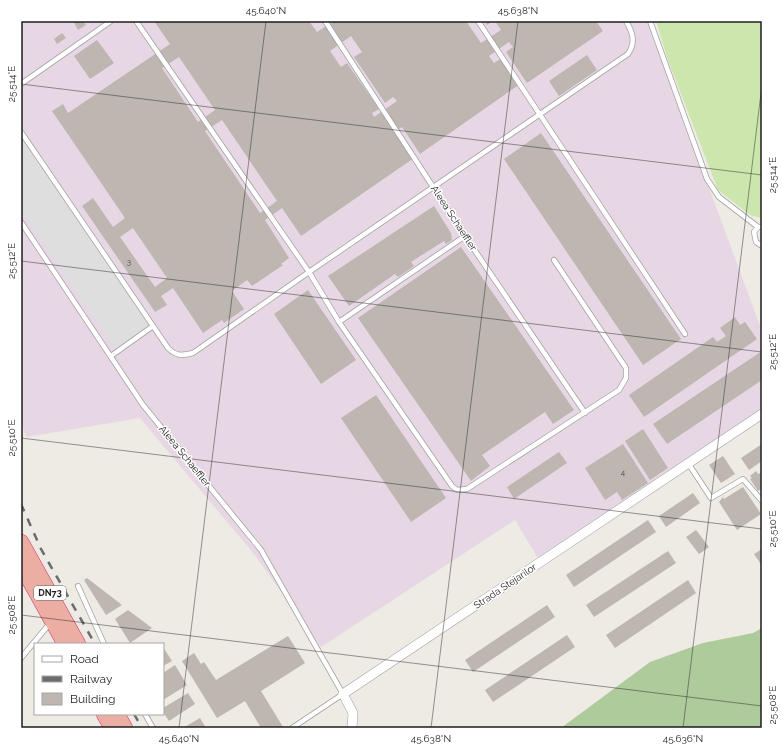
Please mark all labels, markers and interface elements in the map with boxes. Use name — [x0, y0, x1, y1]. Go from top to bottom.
text: 45.640°N — [246, 5, 286, 16]
text: 45.638°N — [498, 5, 538, 16]
text: 25.514°E — [6, 66, 17, 102]
text: 25.514°E — [767, 157, 778, 193]
street label: Aleea Schaeffler — [429, 183, 479, 253]
text: 25.512°E — [6, 243, 17, 279]
house number: 3 — [127, 257, 131, 267]
text: 25.512°E — [767, 334, 778, 370]
text: 25.510°E — [6, 420, 17, 456]
street label: Aleea Schaeffler — [157, 423, 213, 489]
house number: 4 — [621, 467, 626, 477]
text: 25.510°E — [767, 511, 778, 547]
street label: Strada Stejarilor — [472, 561, 539, 611]
road number: DN73 — [34, 586, 66, 600]
text: 25.508°E — [6, 596, 17, 634]
legend — [34, 643, 164, 715]
text: Road — [70, 652, 99, 666]
text: Railway — [70, 672, 113, 686]
text: 25.508°E — [767, 686, 778, 724]
text: Building — [70, 692, 116, 706]
text: 45.640°N — [159, 733, 199, 744]
text: 45.638°N — [411, 733, 451, 744]
text: 45.636°N — [663, 733, 703, 744]

